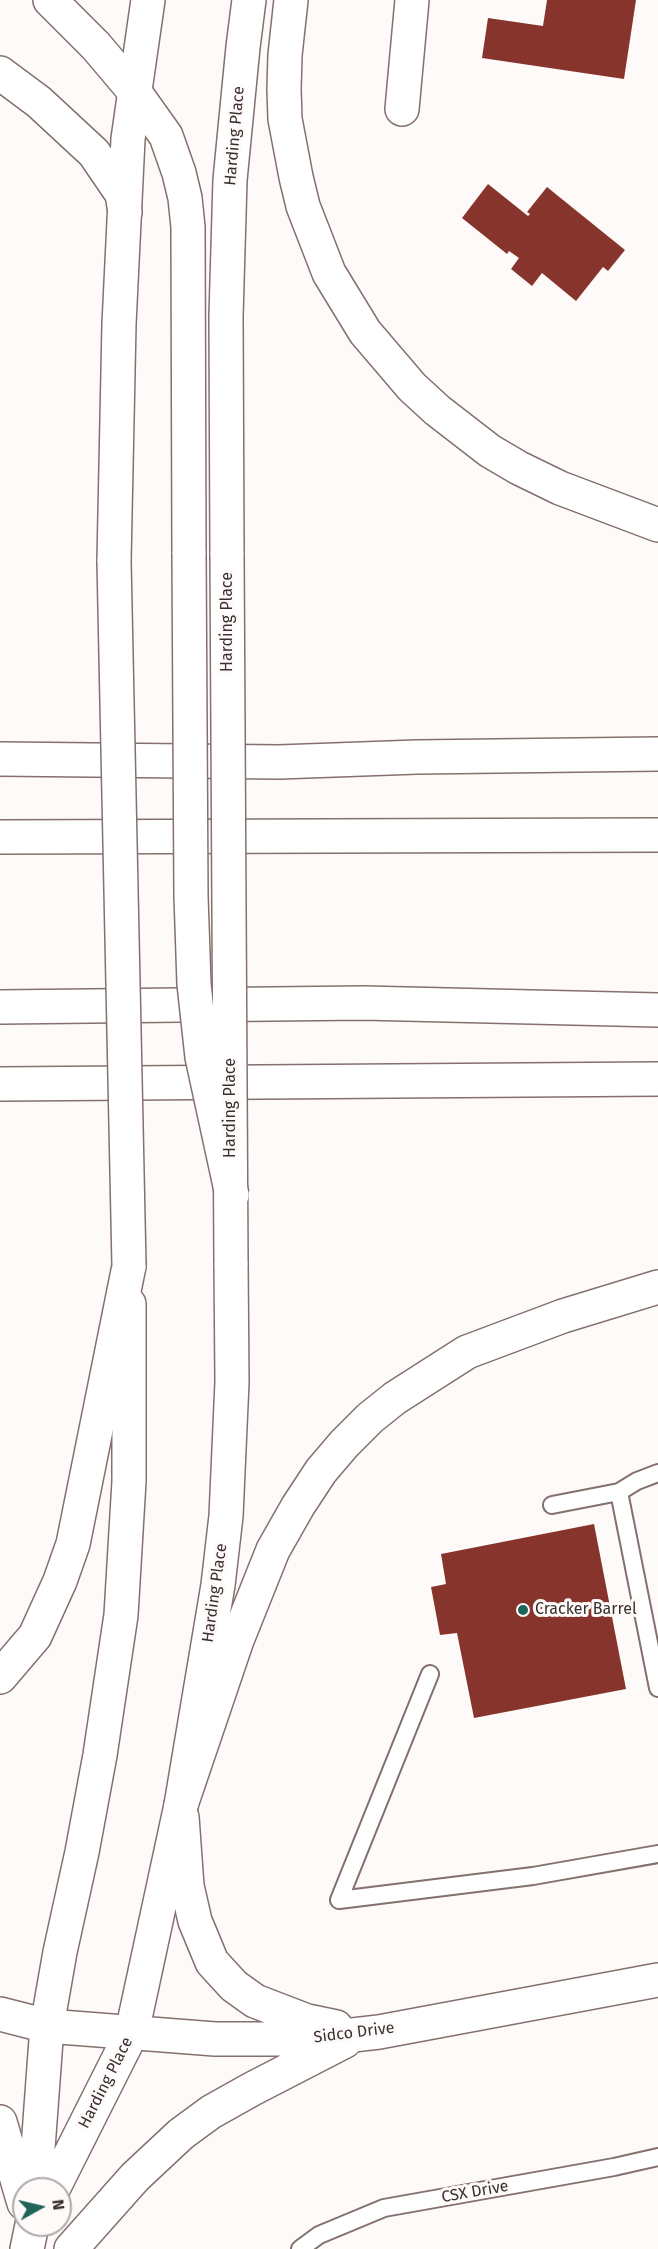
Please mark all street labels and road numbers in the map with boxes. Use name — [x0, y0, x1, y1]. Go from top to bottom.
street label: Harding Place — [221, 85, 249, 187]
street label: Harding Place — [218, 572, 238, 672]
street label: Harding Place — [221, 1058, 241, 1158]
street label: Harding Place — [199, 1542, 231, 1644]
street label: Sidco Drive — [313, 2019, 395, 2047]
street label: Harding Place — [75, 2034, 137, 2132]
street label: CSX Drive — [440, 2177, 510, 2207]

